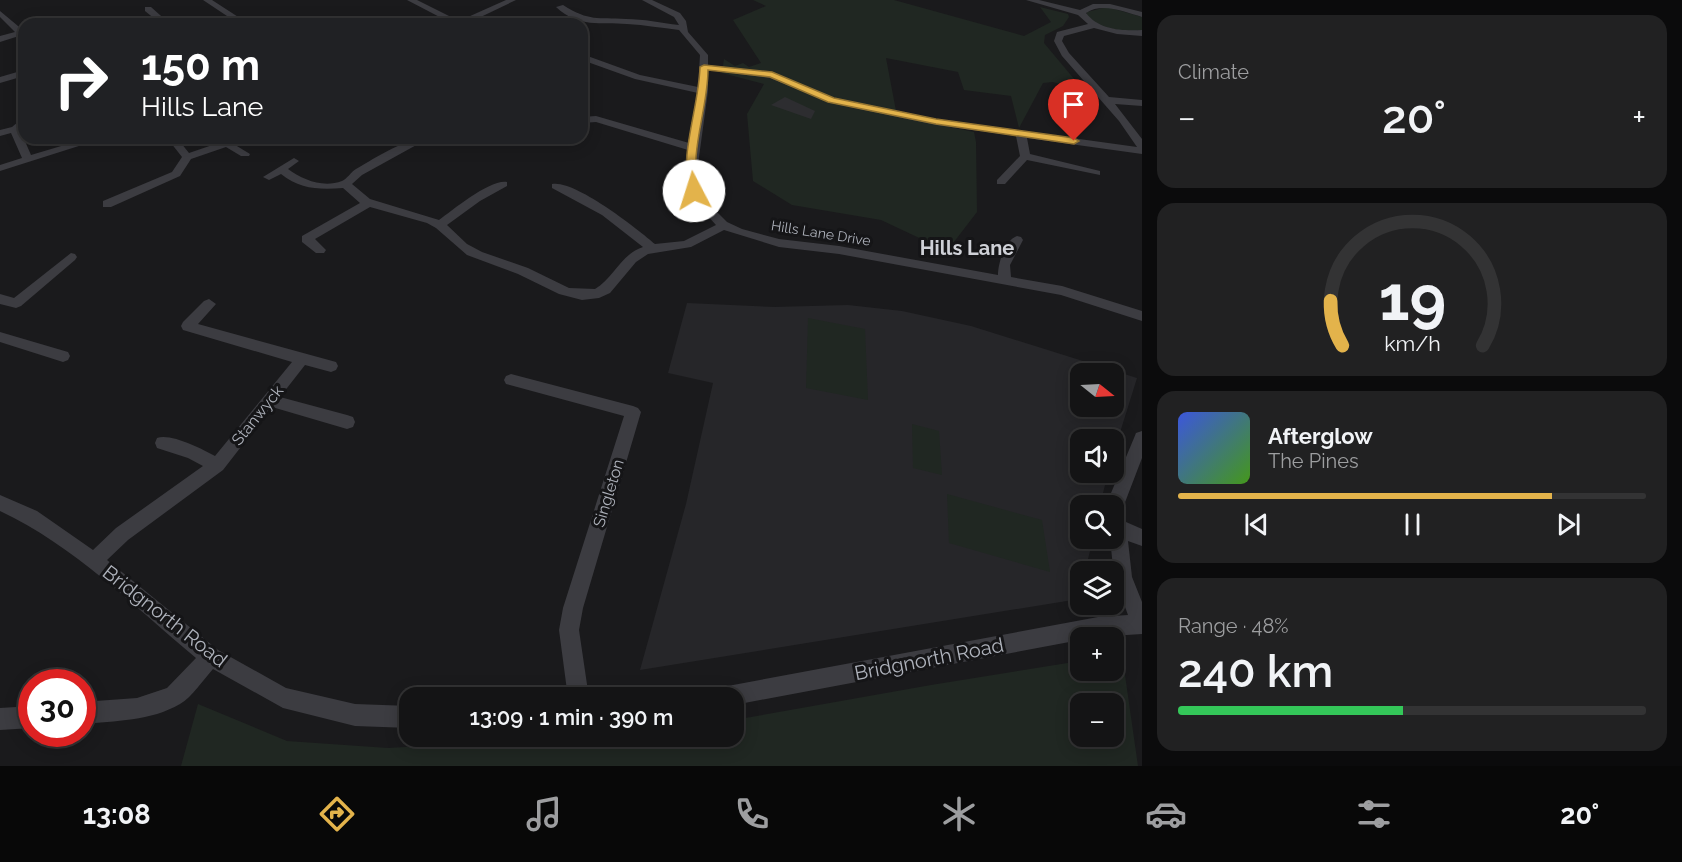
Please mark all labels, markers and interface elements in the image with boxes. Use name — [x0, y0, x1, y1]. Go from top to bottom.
text: 150 m — [141, 41, 260, 90]
icon: right — [42, 42, 120, 120]
text: Climate — [1178, 60, 1249, 84]
pin — [1048, 79, 1099, 141]
icon: arrive — [1057, 88, 1090, 121]
text: Hills Lane — [141, 91, 263, 122]
text: 20° — [1382, 91, 1446, 144]
text: − — [1178, 98, 1196, 137]
text: + — [1632, 98, 1646, 137]
position arrow — [662, 159, 726, 223]
street label: Hills Lane Drive — [770, 217, 872, 249]
district label: Hills Lane — [920, 236, 1014, 260]
text: 19 — [1378, 261, 1446, 335]
text: km/h — [1384, 332, 1440, 357]
north arrow — [1070, 363, 1124, 417]
map controls — [1070, 363, 1124, 747]
street label: Stanwyck — [228, 381, 288, 449]
text: Afterglow — [1268, 423, 1373, 449]
button: sound — [1070, 429, 1124, 483]
text: The Pines — [1268, 449, 1359, 473]
street label: Singleton — [589, 457, 628, 529]
button: search — [1070, 495, 1124, 549]
icon: previous — [1240, 508, 1273, 541]
icon: pause — [1396, 508, 1429, 541]
icon: next — [1552, 508, 1585, 541]
street label: Bridgnorth Road — [98, 560, 232, 672]
button: layers — [1070, 561, 1124, 615]
text: Range · 48% — [1178, 614, 1289, 638]
button: + — [1070, 627, 1124, 681]
street label: Bridgnorth Road — [852, 633, 1006, 685]
text: 240 km — [1178, 645, 1333, 698]
speed limit sign: 30 — [18, 669, 96, 747]
button: − — [1070, 693, 1124, 747]
text: 13:09 · 1 min · 390 m — [470, 704, 673, 730]
icon: directions — [316, 793, 358, 835]
icon: music — [523, 793, 565, 835]
icon: phone — [731, 793, 773, 835]
icon: climate — [938, 793, 980, 835]
icon: car — [1145, 793, 1187, 835]
icon: filters — [1353, 793, 1395, 835]
text: 13:08 — [83, 799, 151, 830]
text: 20° — [1560, 799, 1599, 830]

